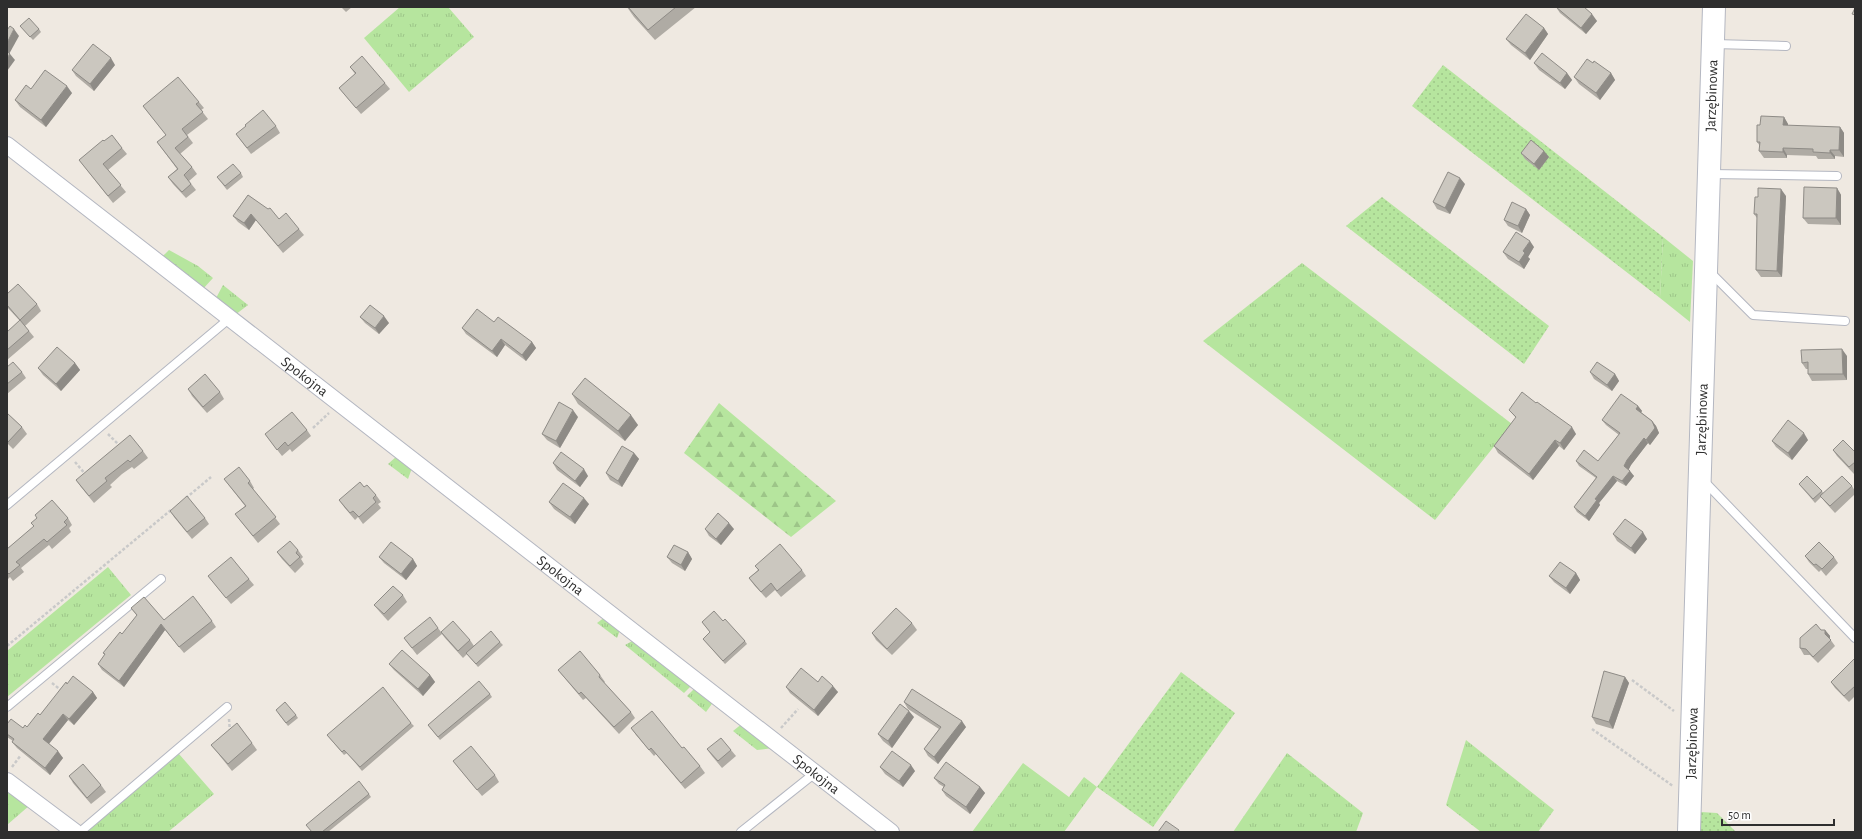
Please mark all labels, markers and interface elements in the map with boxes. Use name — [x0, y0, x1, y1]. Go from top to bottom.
street label: Jarzębinowa — [1703, 59, 1720, 132]
street label: Spokojna — [278, 354, 331, 399]
street label: Jarzębinowa — [1693, 383, 1710, 455]
street label: Spokojna — [534, 552, 587, 598]
street label: Jarzębinowa — [1683, 707, 1700, 779]
street label: Spokojna — [790, 751, 843, 797]
scale bar — [1722, 801, 1834, 827]
text: 50 m — [1728, 809, 1751, 821]

